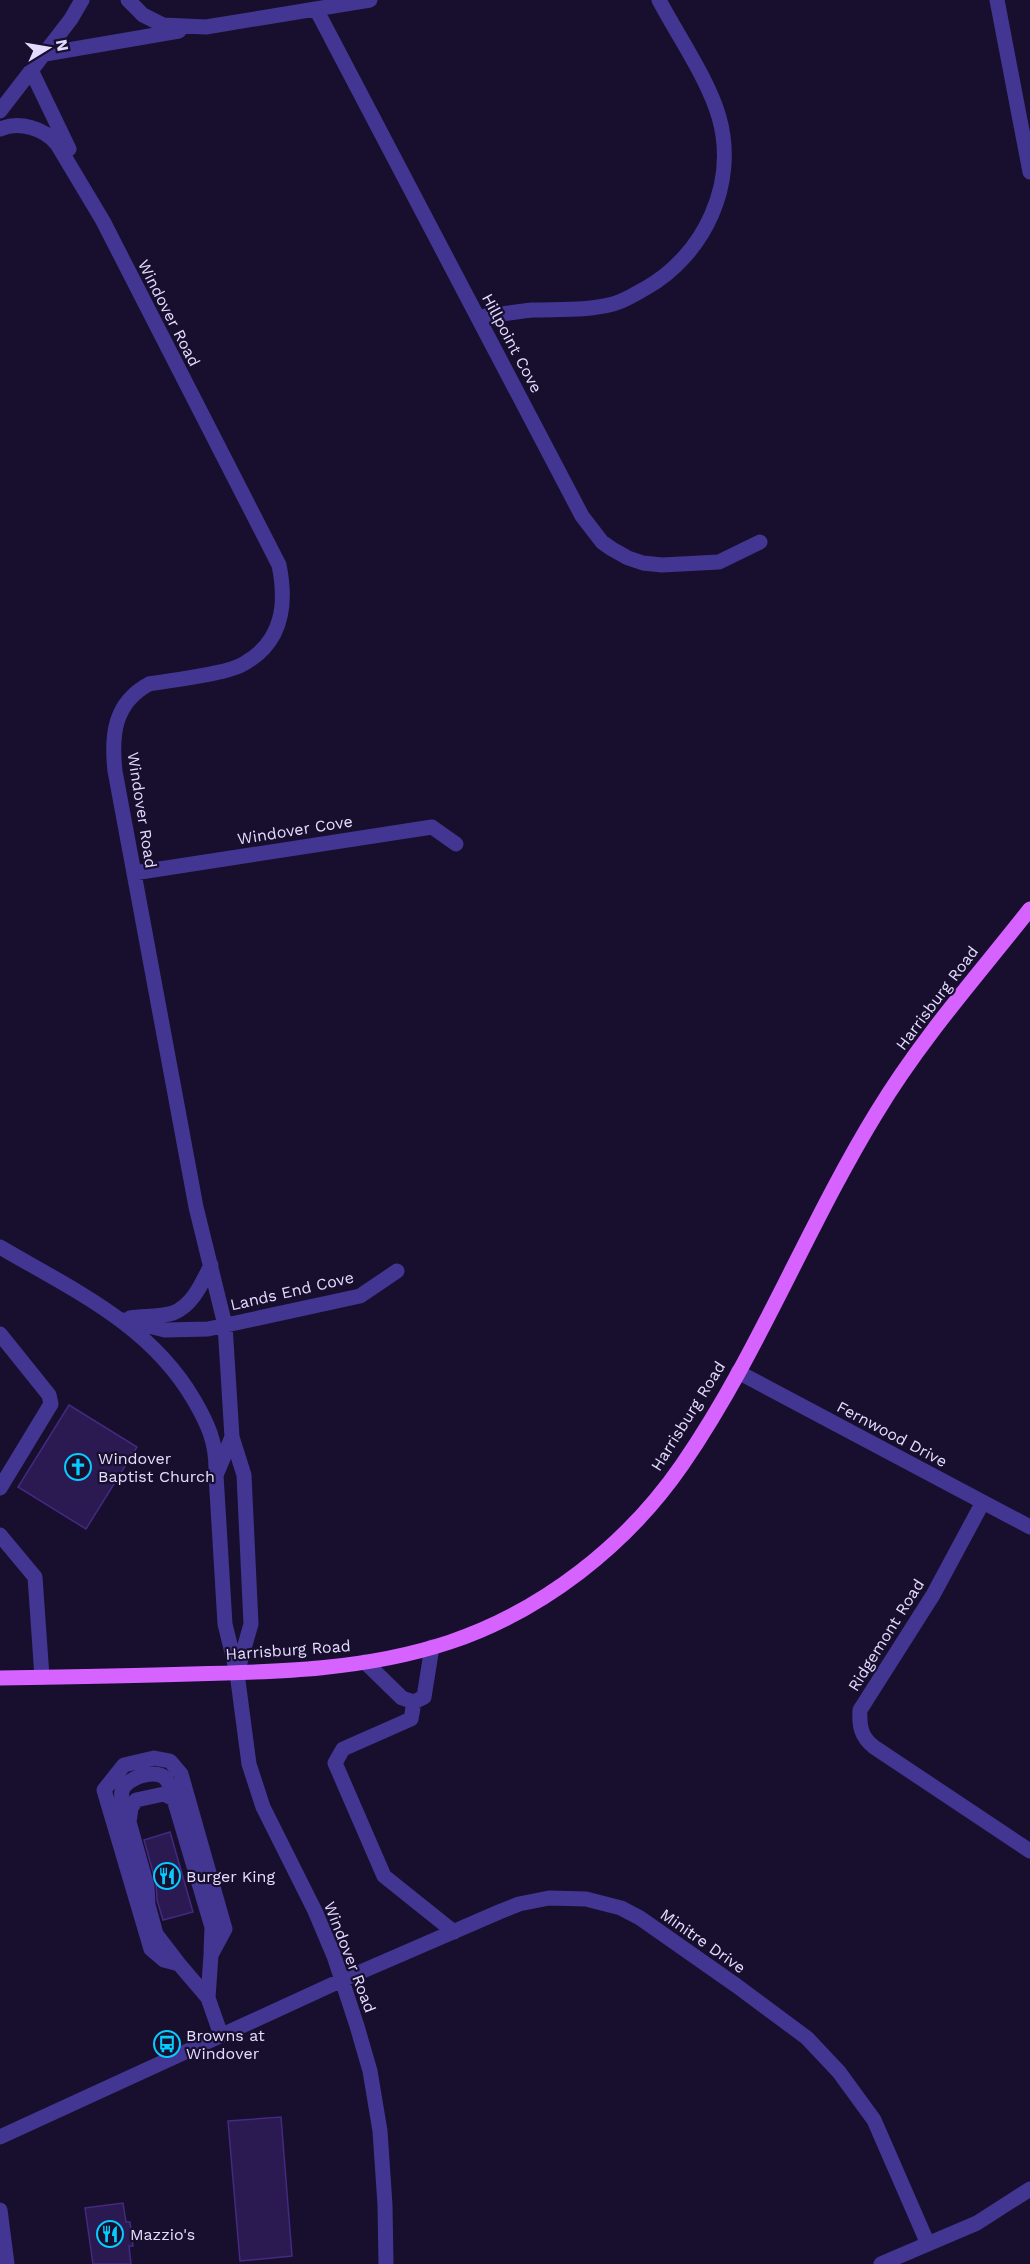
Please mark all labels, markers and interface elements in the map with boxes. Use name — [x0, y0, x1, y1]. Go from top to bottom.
north arrow — [18, 18, 78, 78]
text: N — [52, 38, 73, 53]
street label: Windover Road — [134, 256, 204, 370]
street label: Hillpoint Cove — [478, 290, 546, 396]
street label: Windover Road — [123, 751, 161, 869]
street label: Windover Cove — [236, 812, 354, 848]
street label: Harrisburg Road — [892, 942, 982, 1054]
street label: Lands End Cove — [228, 1268, 356, 1314]
street label: Harrisburg Road — [647, 1358, 729, 1474]
street label: Fernwood Drive — [834, 1397, 950, 1471]
place label: Windover Baptist Church — [98, 1449, 215, 1486]
church icon: Windover Baptist Church — [63, 1452, 93, 1482]
street label: Ridgemont Road — [844, 1575, 928, 1695]
street label: Harrisburg Road — [225, 1636, 351, 1664]
restaurant icon: Burger King — [152, 1861, 182, 1891]
place label: Burger King — [186, 1867, 275, 1886]
street label: Windover Road — [320, 1899, 380, 2015]
street label: Minitre Drive — [657, 1905, 749, 1977]
place label: Browns at Windover — [186, 2026, 265, 2063]
bus stop icon: Browns at Windover — [152, 2029, 182, 2059]
restaurant icon: Mazzio's — [95, 2219, 125, 2249]
place label: Mazzio's — [130, 2225, 195, 2244]

